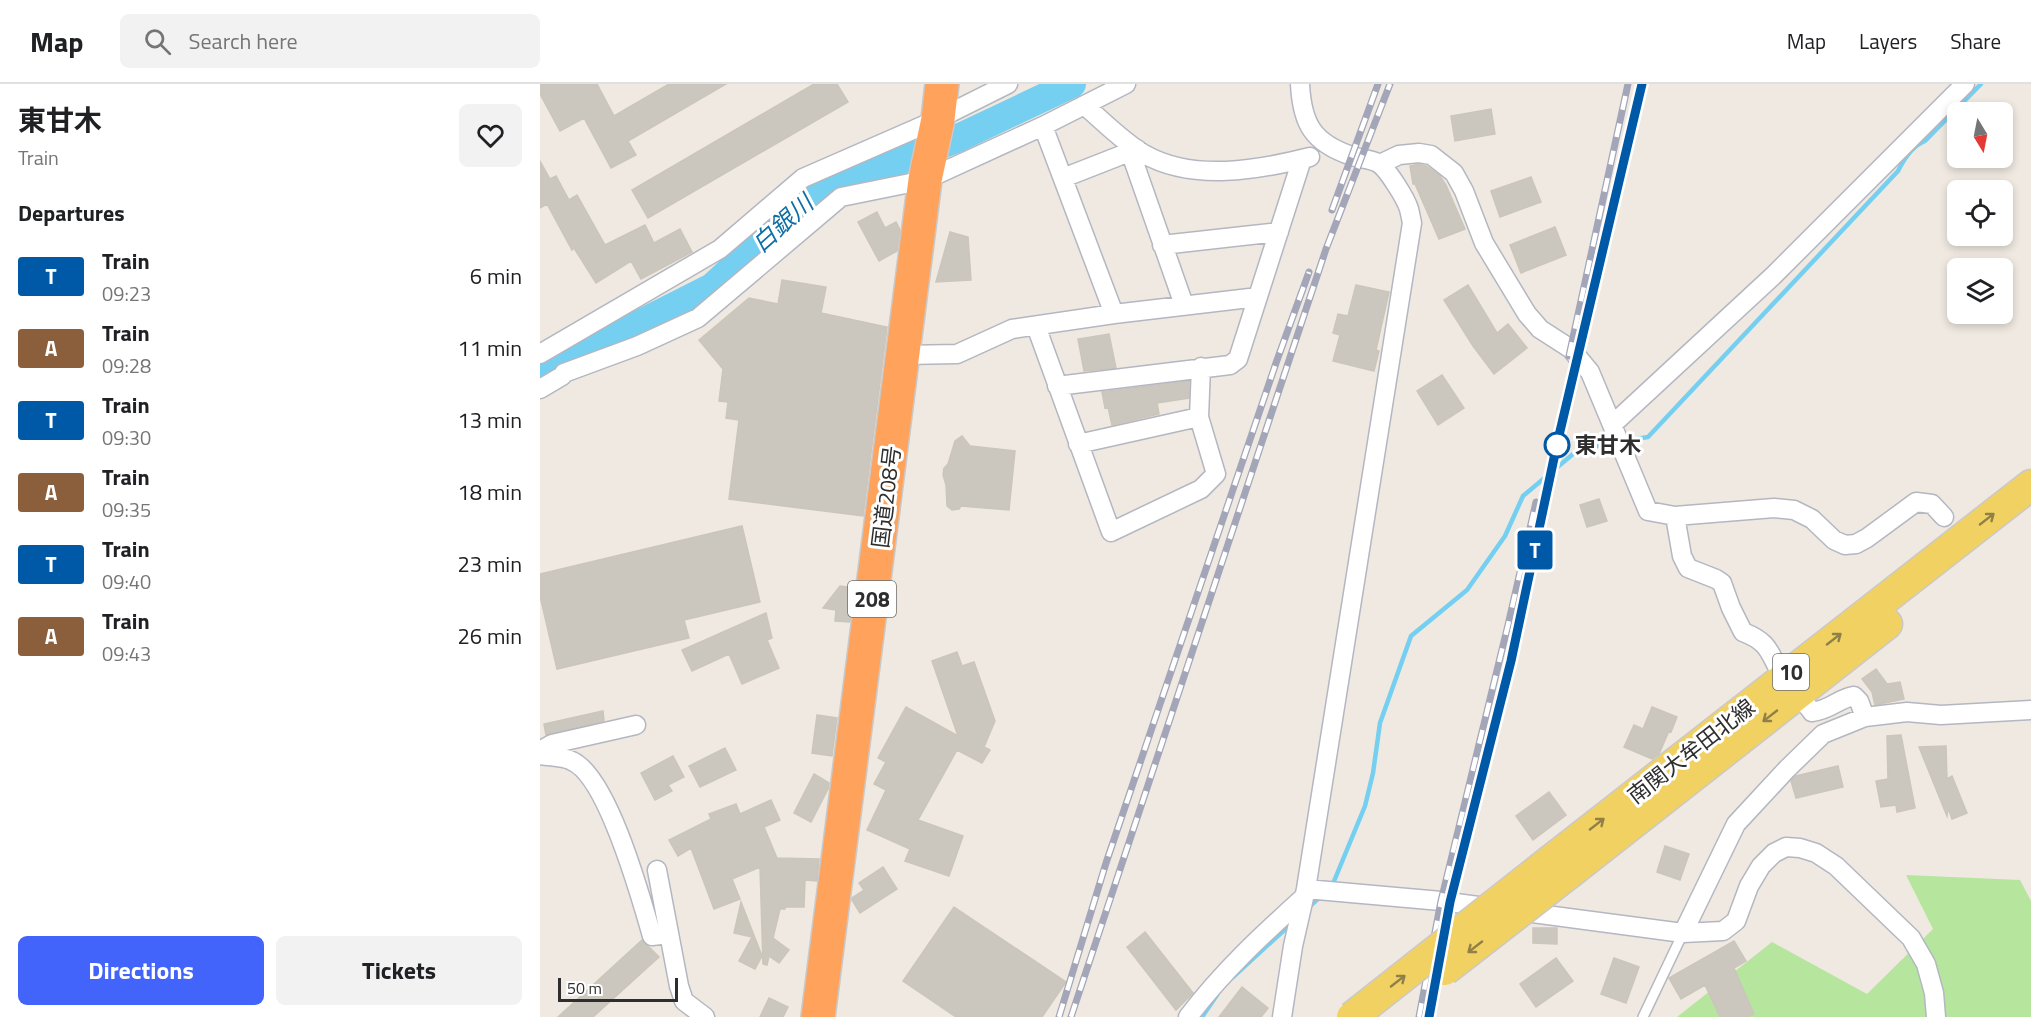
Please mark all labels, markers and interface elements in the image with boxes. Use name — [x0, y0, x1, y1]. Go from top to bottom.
search box — [120, 14, 540, 68]
text: Map — [30, 20, 84, 63]
text: Search here — [189, 24, 298, 58]
icon: search — [141, 25, 174, 58]
text: Map — [1787, 25, 1826, 57]
text: Layers — [1859, 25, 1917, 57]
text: Share — [1950, 25, 2001, 57]
text: 東甘木 — [18, 98, 102, 141]
north arrow — [1947, 102, 2013, 168]
map controls — [1947, 102, 2013, 324]
button: heart — [459, 104, 522, 167]
text: Train — [18, 142, 59, 173]
button: locate — [1947, 180, 2013, 246]
water label: 白銀川 — [743, 184, 823, 260]
text: Departures — [18, 196, 125, 230]
text: Train — [102, 244, 150, 278]
button: layers — [1947, 258, 2013, 324]
text: 6 min — [470, 259, 522, 293]
text: T — [45, 260, 57, 292]
text: 09:23 — [102, 278, 151, 309]
text: Train — [102, 316, 150, 350]
text: 11 min — [457, 331, 522, 365]
text: A — [45, 332, 57, 364]
text: 09:28 — [102, 350, 151, 381]
text: Train — [102, 388, 150, 422]
text: 13 min — [457, 403, 522, 437]
text: T — [45, 404, 57, 436]
text: 09:30 — [102, 422, 151, 453]
place label: 東甘木 — [1575, 428, 1641, 462]
marker: 東甘木 — [1544, 432, 1570, 458]
street label: 国道208号 — [863, 444, 909, 550]
text: Train — [102, 460, 150, 494]
text: 18 min — [457, 475, 522, 509]
text: A — [45, 476, 57, 508]
text: 09:35 — [102, 494, 151, 525]
one-way arrow — [1979, 513, 1995, 526]
line badge: T — [1516, 530, 1554, 570]
text: Train — [102, 532, 150, 566]
text: T — [1529, 534, 1541, 566]
text: 23 min — [457, 547, 522, 581]
text: T — [45, 548, 57, 580]
text: 09:40 — [102, 566, 151, 597]
road number: 208 — [848, 581, 896, 617]
text: Train — [102, 604, 150, 638]
text: 26 min — [457, 619, 522, 653]
text: A — [45, 620, 57, 652]
one-way arrow — [1825, 633, 1841, 646]
text: 09:43 — [102, 638, 151, 669]
road number: 10 — [1773, 654, 1809, 690]
street label: 南関大牟田北線 — [1620, 690, 1762, 812]
one-way arrow — [1762, 709, 1778, 722]
one-way arrow — [1589, 818, 1605, 831]
button: Directions — [18, 936, 264, 1005]
button: Tickets — [276, 936, 522, 1005]
one-way arrow — [1467, 940, 1483, 953]
one-way arrow — [1389, 974, 1405, 987]
scale bar — [558, 975, 678, 1002]
text: 50 m — [567, 976, 602, 1000]

